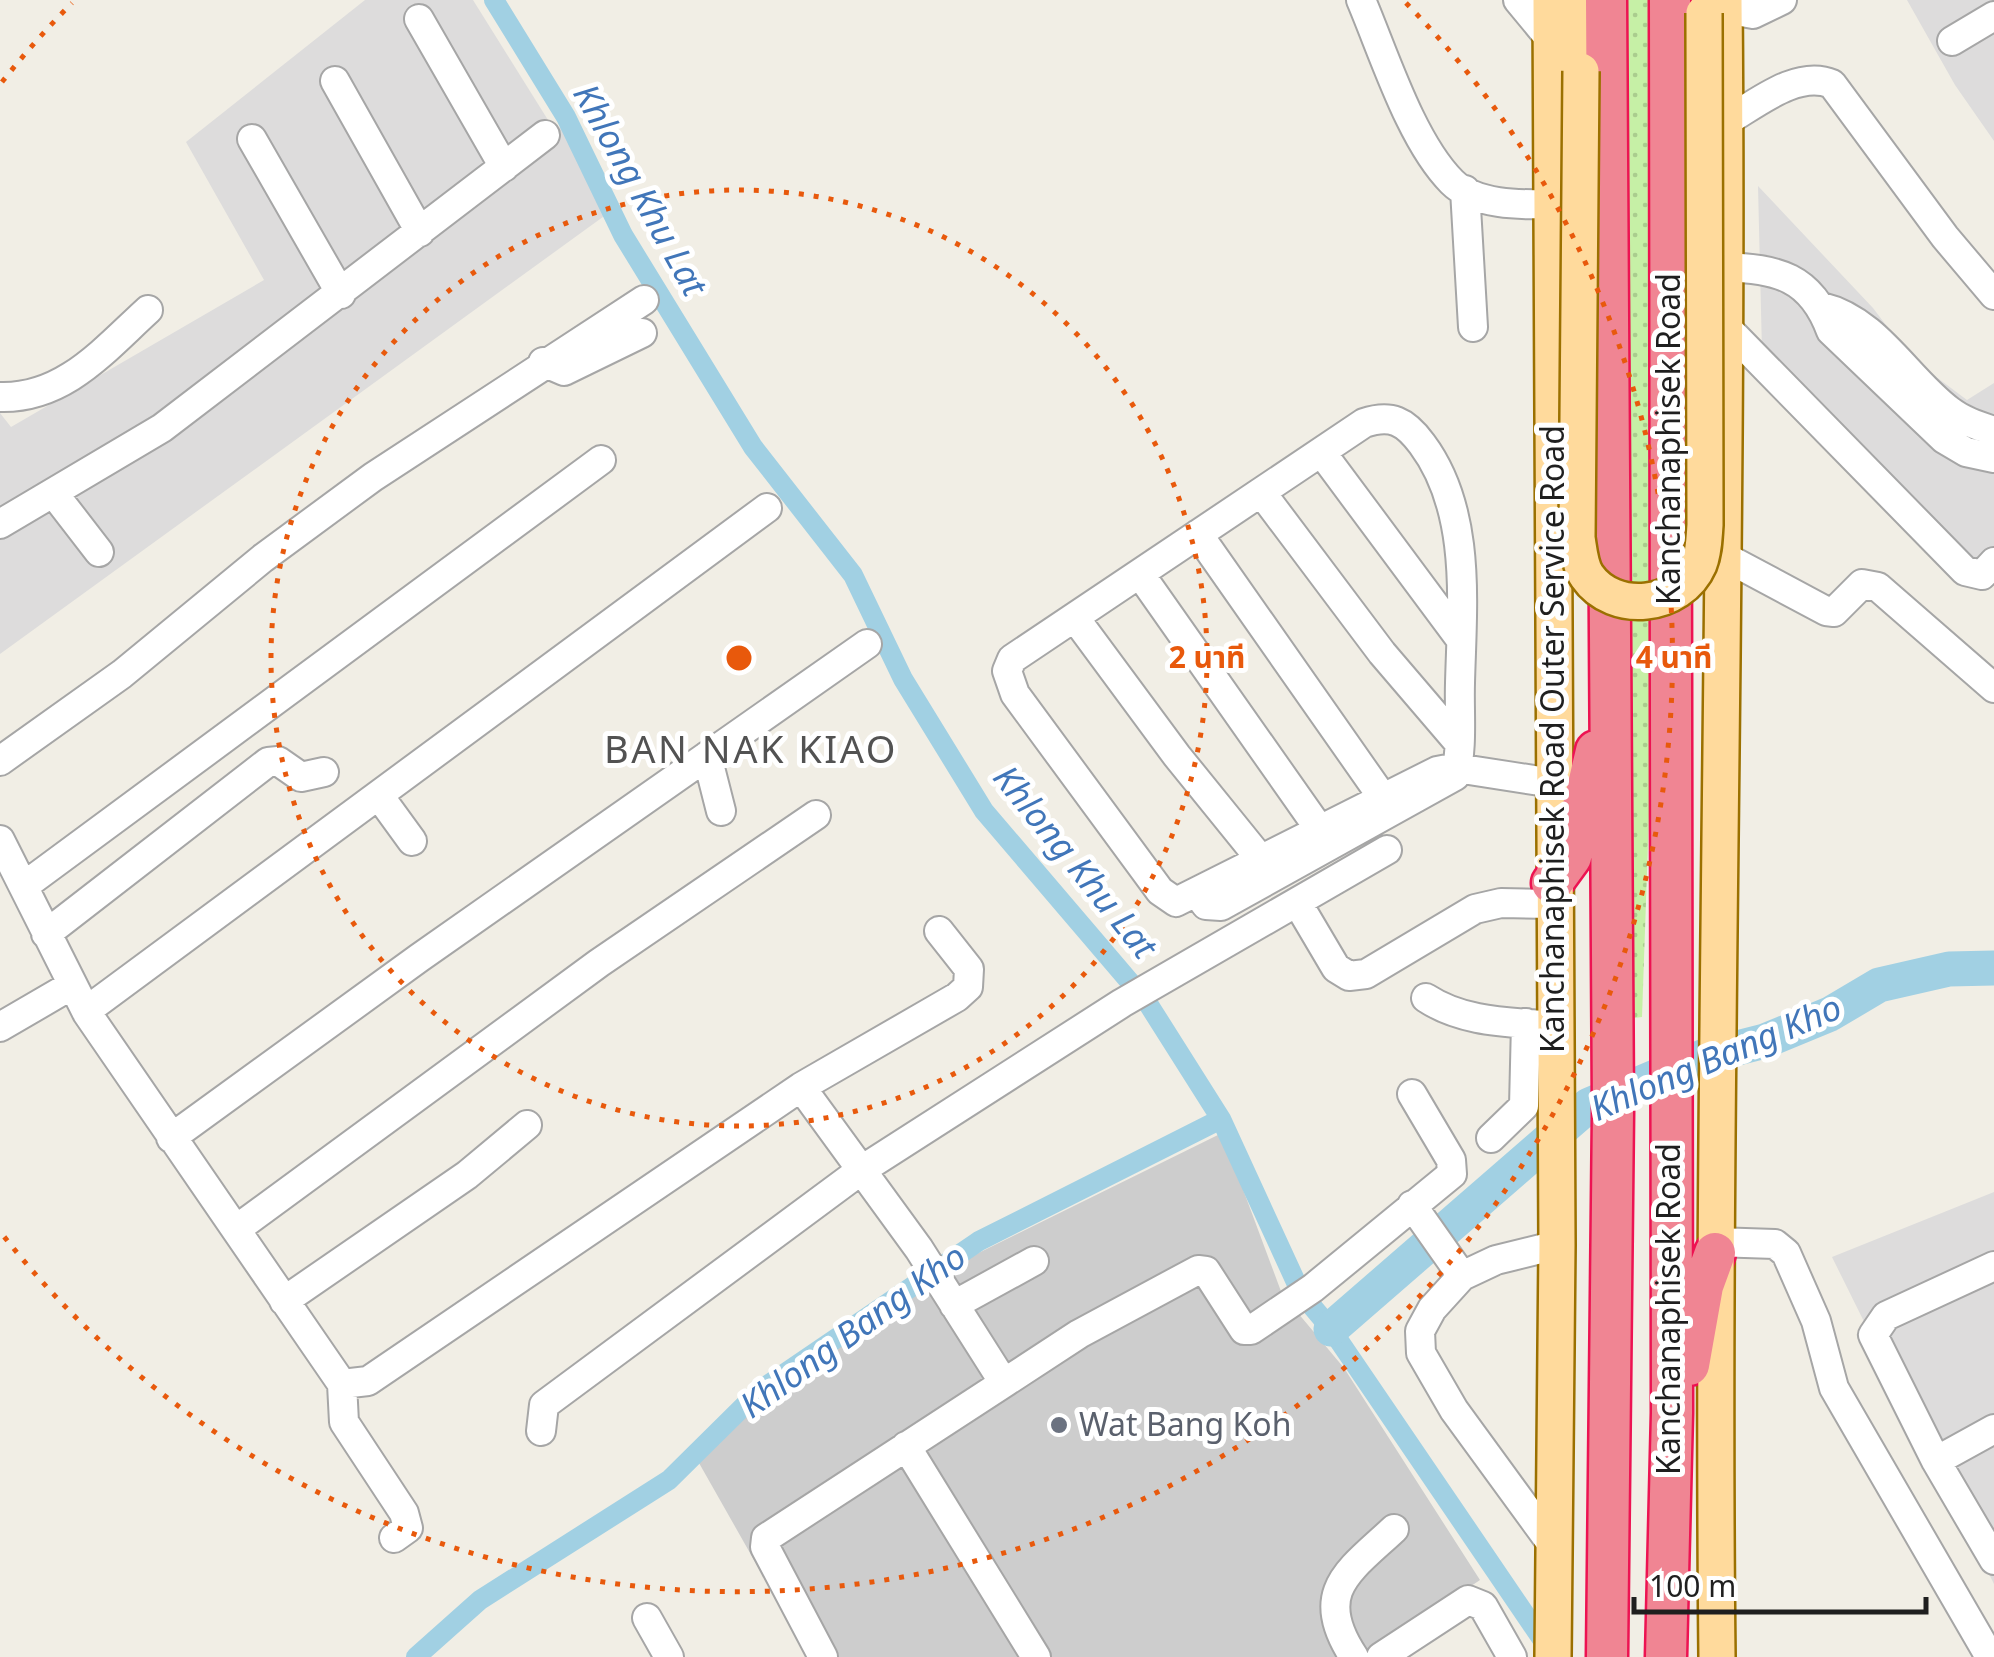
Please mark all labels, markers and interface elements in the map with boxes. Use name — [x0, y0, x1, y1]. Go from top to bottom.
water label: Khlong Khu Lat — [564, 75, 720, 305]
street label: Kanchanaphisek Road — [1646, 273, 1689, 605]
street label: Kanchanaphisek Road Outer Service Road — [1530, 425, 1573, 1053]
text: 2 นาที — [1169, 636, 1245, 677]
text: 4 นาที — [1636, 636, 1712, 677]
centre of rings — [721, 640, 757, 676]
district label: BAN NAK KIAO — [604, 722, 898, 774]
water label: Khlong Khu Lat — [984, 755, 1169, 969]
water label: Khlong Bang Kho — [1583, 983, 1848, 1131]
street label: Kanchanaphisek Road — [1646, 1143, 1689, 1475]
water label: Khlong Bang Kho — [730, 1232, 975, 1428]
place label: Wat Bang Koh — [1079, 1402, 1291, 1445]
marker: Wat Bang Koh — [1048, 1414, 1070, 1436]
scale bar — [1634, 1552, 1926, 1614]
text: 100 m — [1649, 1565, 1736, 1606]

